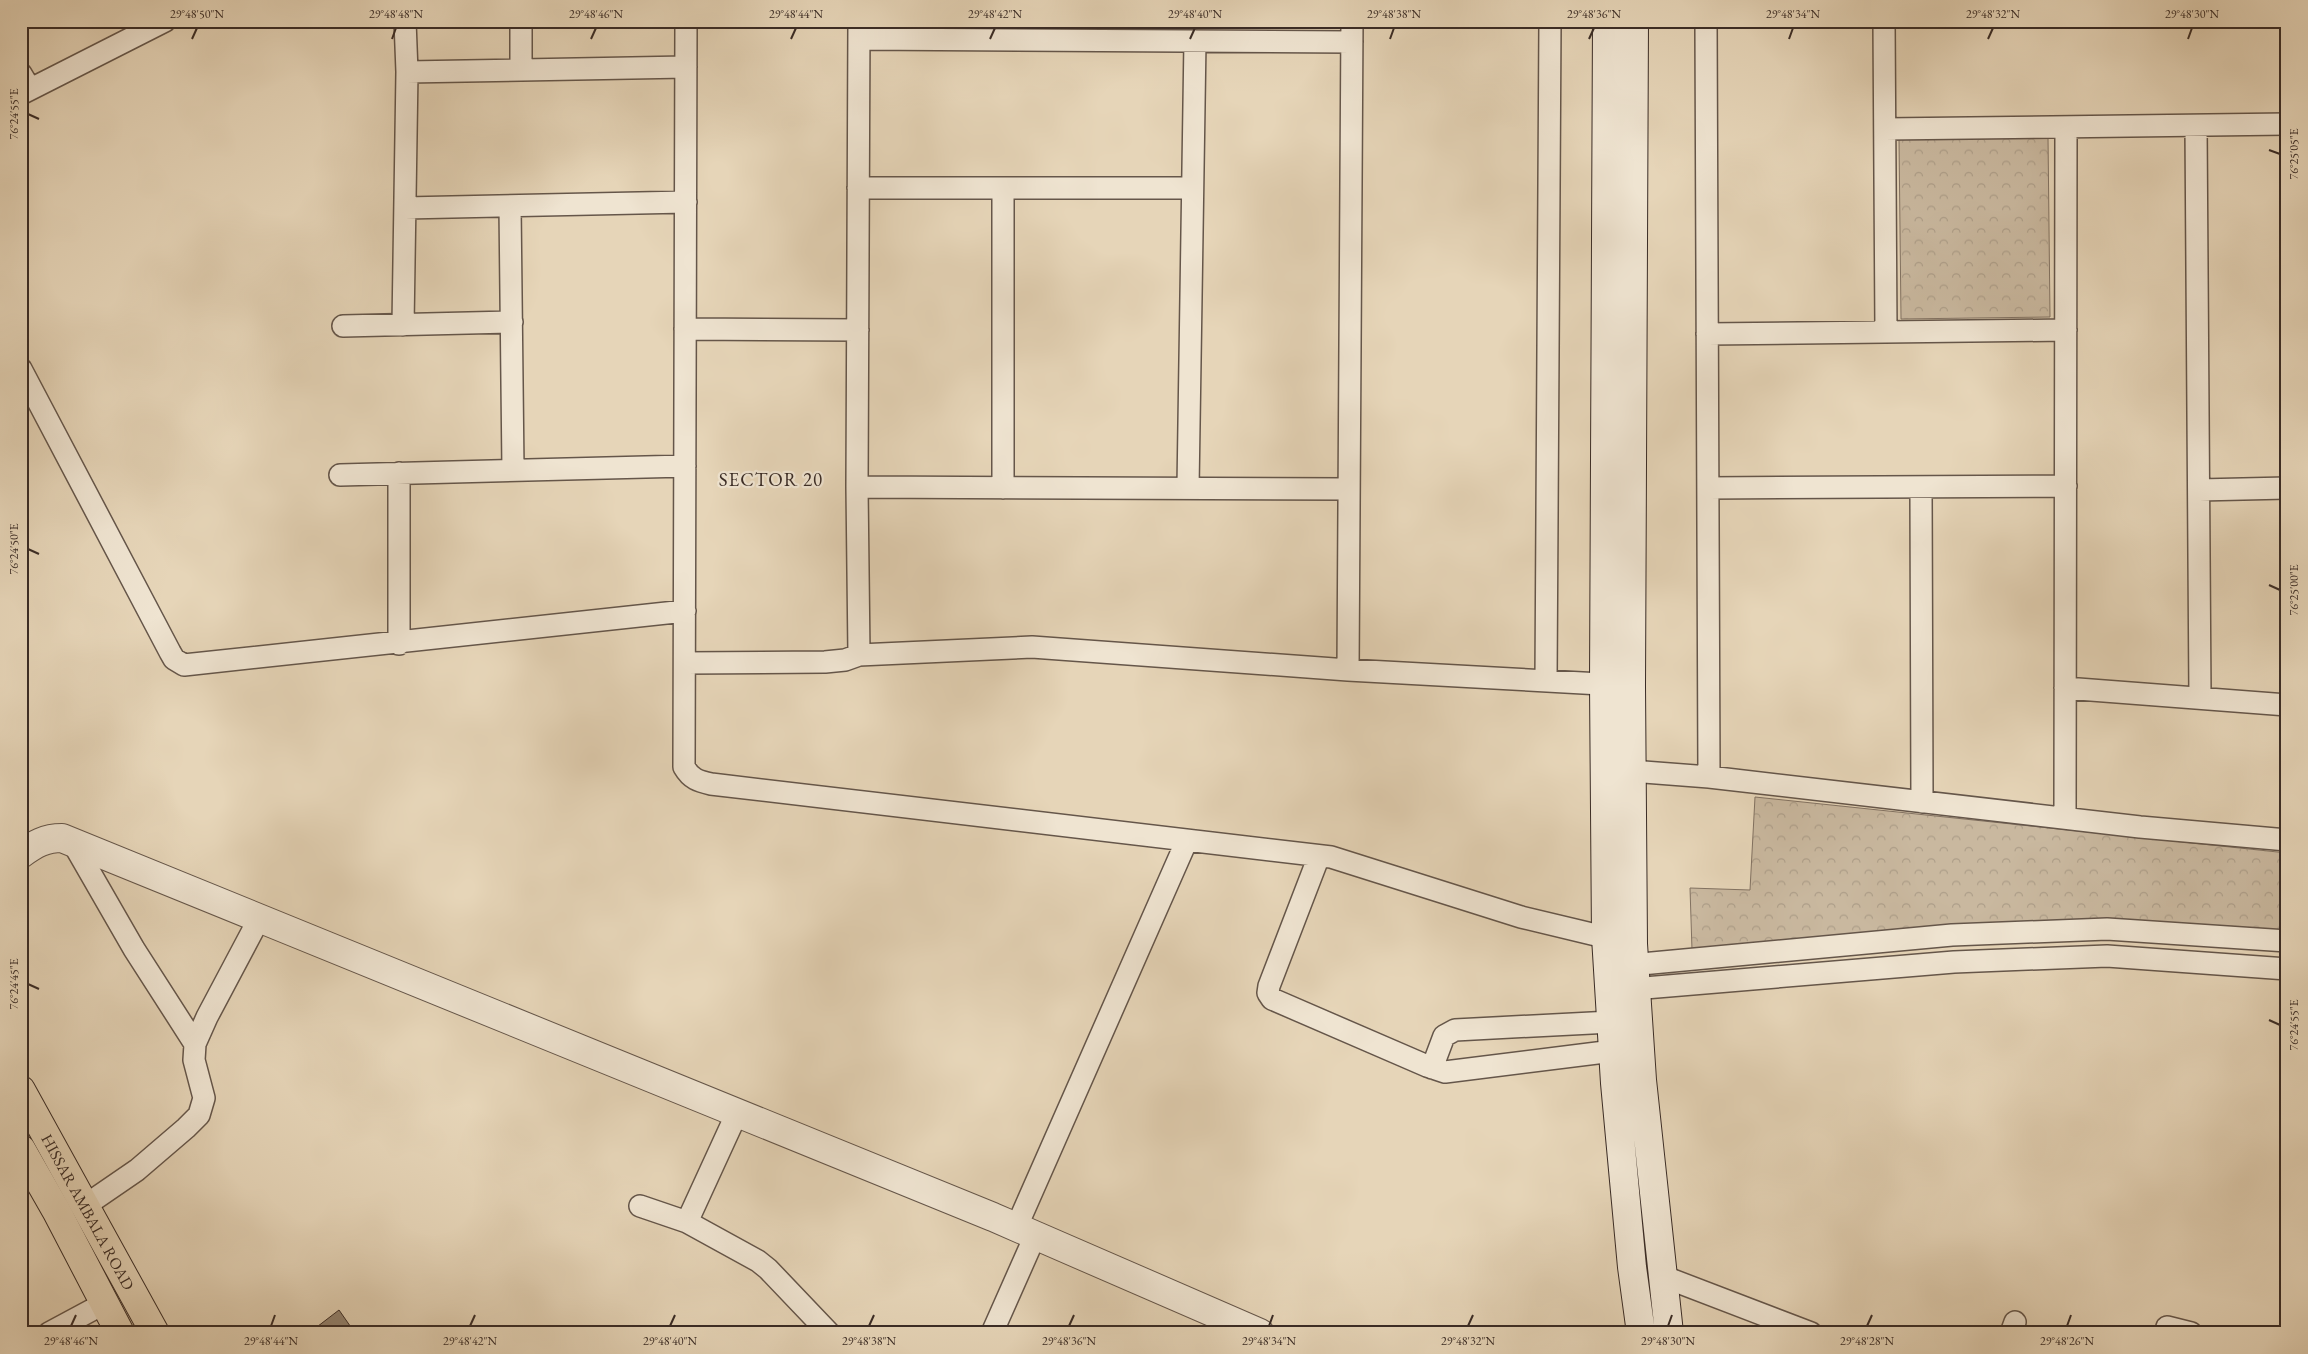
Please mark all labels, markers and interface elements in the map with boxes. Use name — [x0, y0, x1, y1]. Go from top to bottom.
text: 29°48'50"N — [170, 6, 224, 22]
text: 29°48'48"N — [369, 6, 423, 22]
text: 29°48'46"N — [569, 6, 623, 22]
text: 29°48'44"N — [769, 6, 823, 22]
text: 29°48'42"N — [968, 6, 1022, 22]
text: 29°48'40"N — [1168, 6, 1222, 22]
text: 29°48'38"N — [1367, 6, 1421, 22]
text: 29°48'36"N — [1567, 6, 1621, 22]
text: 29°48'34"N — [1766, 6, 1820, 22]
text: 29°48'32"N — [1966, 6, 2020, 22]
text: 29°48'30"N — [2165, 6, 2219, 22]
text: 76°24'55"E — [6, 88, 22, 140]
text: 76°25'05"E — [2286, 128, 2302, 180]
district label: SECTOR 20 — [719, 467, 823, 492]
text: 76°24'50"E — [6, 523, 22, 575]
text: 76°25'00"E — [2286, 564, 2302, 616]
text: 76°24'45"E — [6, 958, 22, 1010]
text: 76°24'55"E — [2286, 999, 2302, 1051]
street label: HISSAR AMBALA ROAD — [36, 1130, 139, 1294]
text: 29°48'46"N — [44, 1333, 98, 1349]
text: 29°48'44"N — [244, 1333, 298, 1349]
text: 29°48'42"N — [443, 1333, 497, 1349]
text: 29°48'40"N — [643, 1333, 697, 1349]
text: 29°48'38"N — [842, 1333, 896, 1349]
text: 29°48'36"N — [1042, 1333, 1096, 1349]
text: 29°48'34"N — [1242, 1333, 1296, 1349]
text: 29°48'32"N — [1441, 1333, 1495, 1349]
text: 29°48'30"N — [1641, 1333, 1695, 1349]
text: 29°48'28"N — [1840, 1333, 1894, 1349]
text: 29°48'26"N — [2040, 1333, 2094, 1349]

